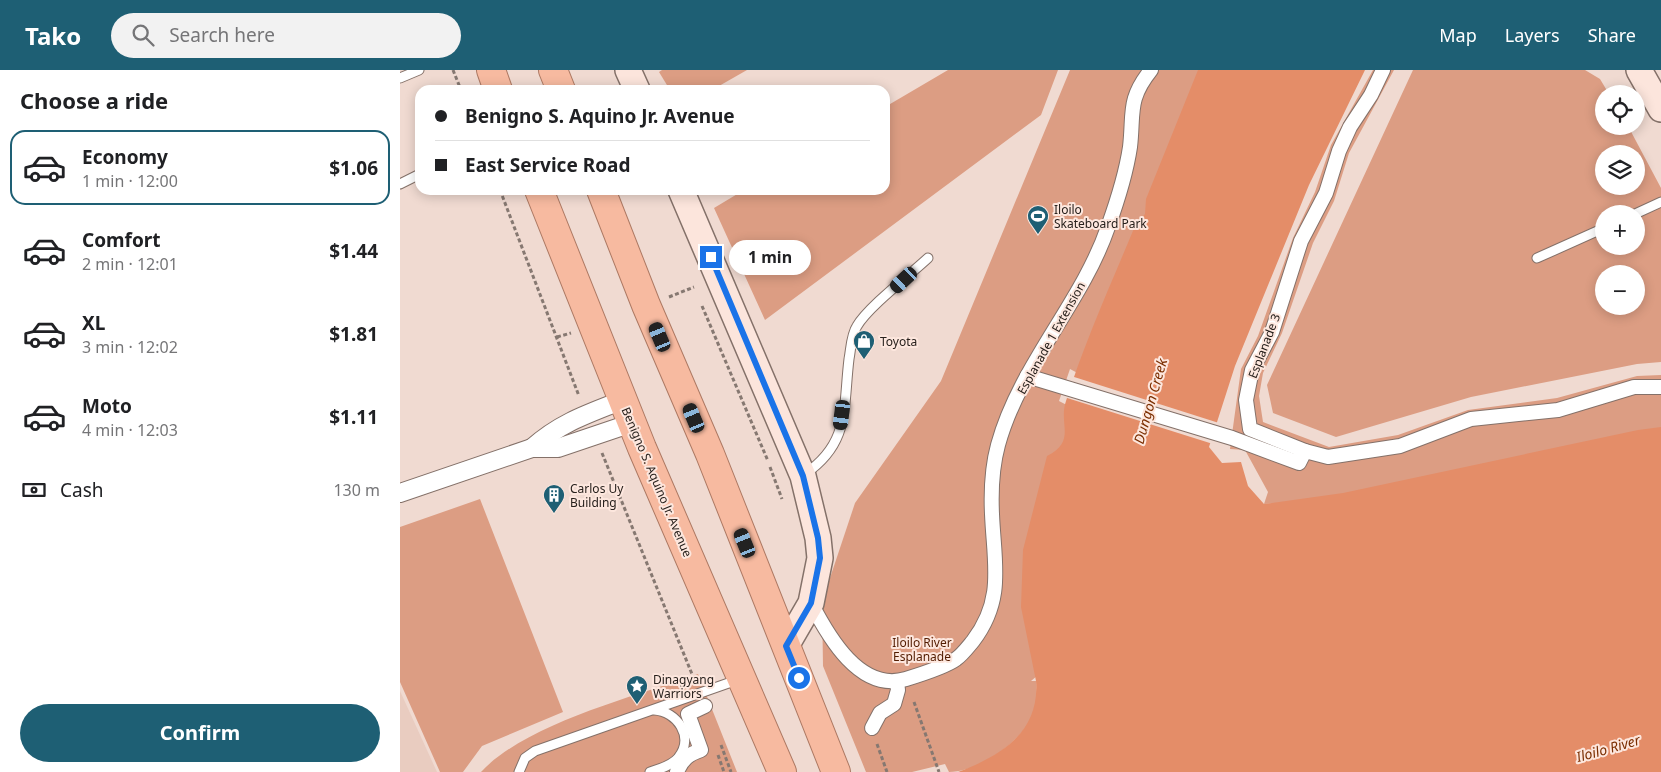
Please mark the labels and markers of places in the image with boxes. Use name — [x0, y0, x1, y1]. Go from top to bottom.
place label: Iloilo Skateboard Park — [1054, 201, 1147, 232]
sports icon: Iloilo Skateboard Park — [1026, 204, 1050, 235]
shop icon: Toyota — [852, 329, 876, 360]
place label: Toyota — [880, 333, 917, 350]
place label: Carlos Uy Building — [570, 480, 624, 511]
building icon: Carlos Uy Building — [542, 483, 566, 514]
place label: Dinagyang Warriors — [653, 671, 714, 702]
place icon: Dinagyang Warriors — [625, 674, 649, 705]

